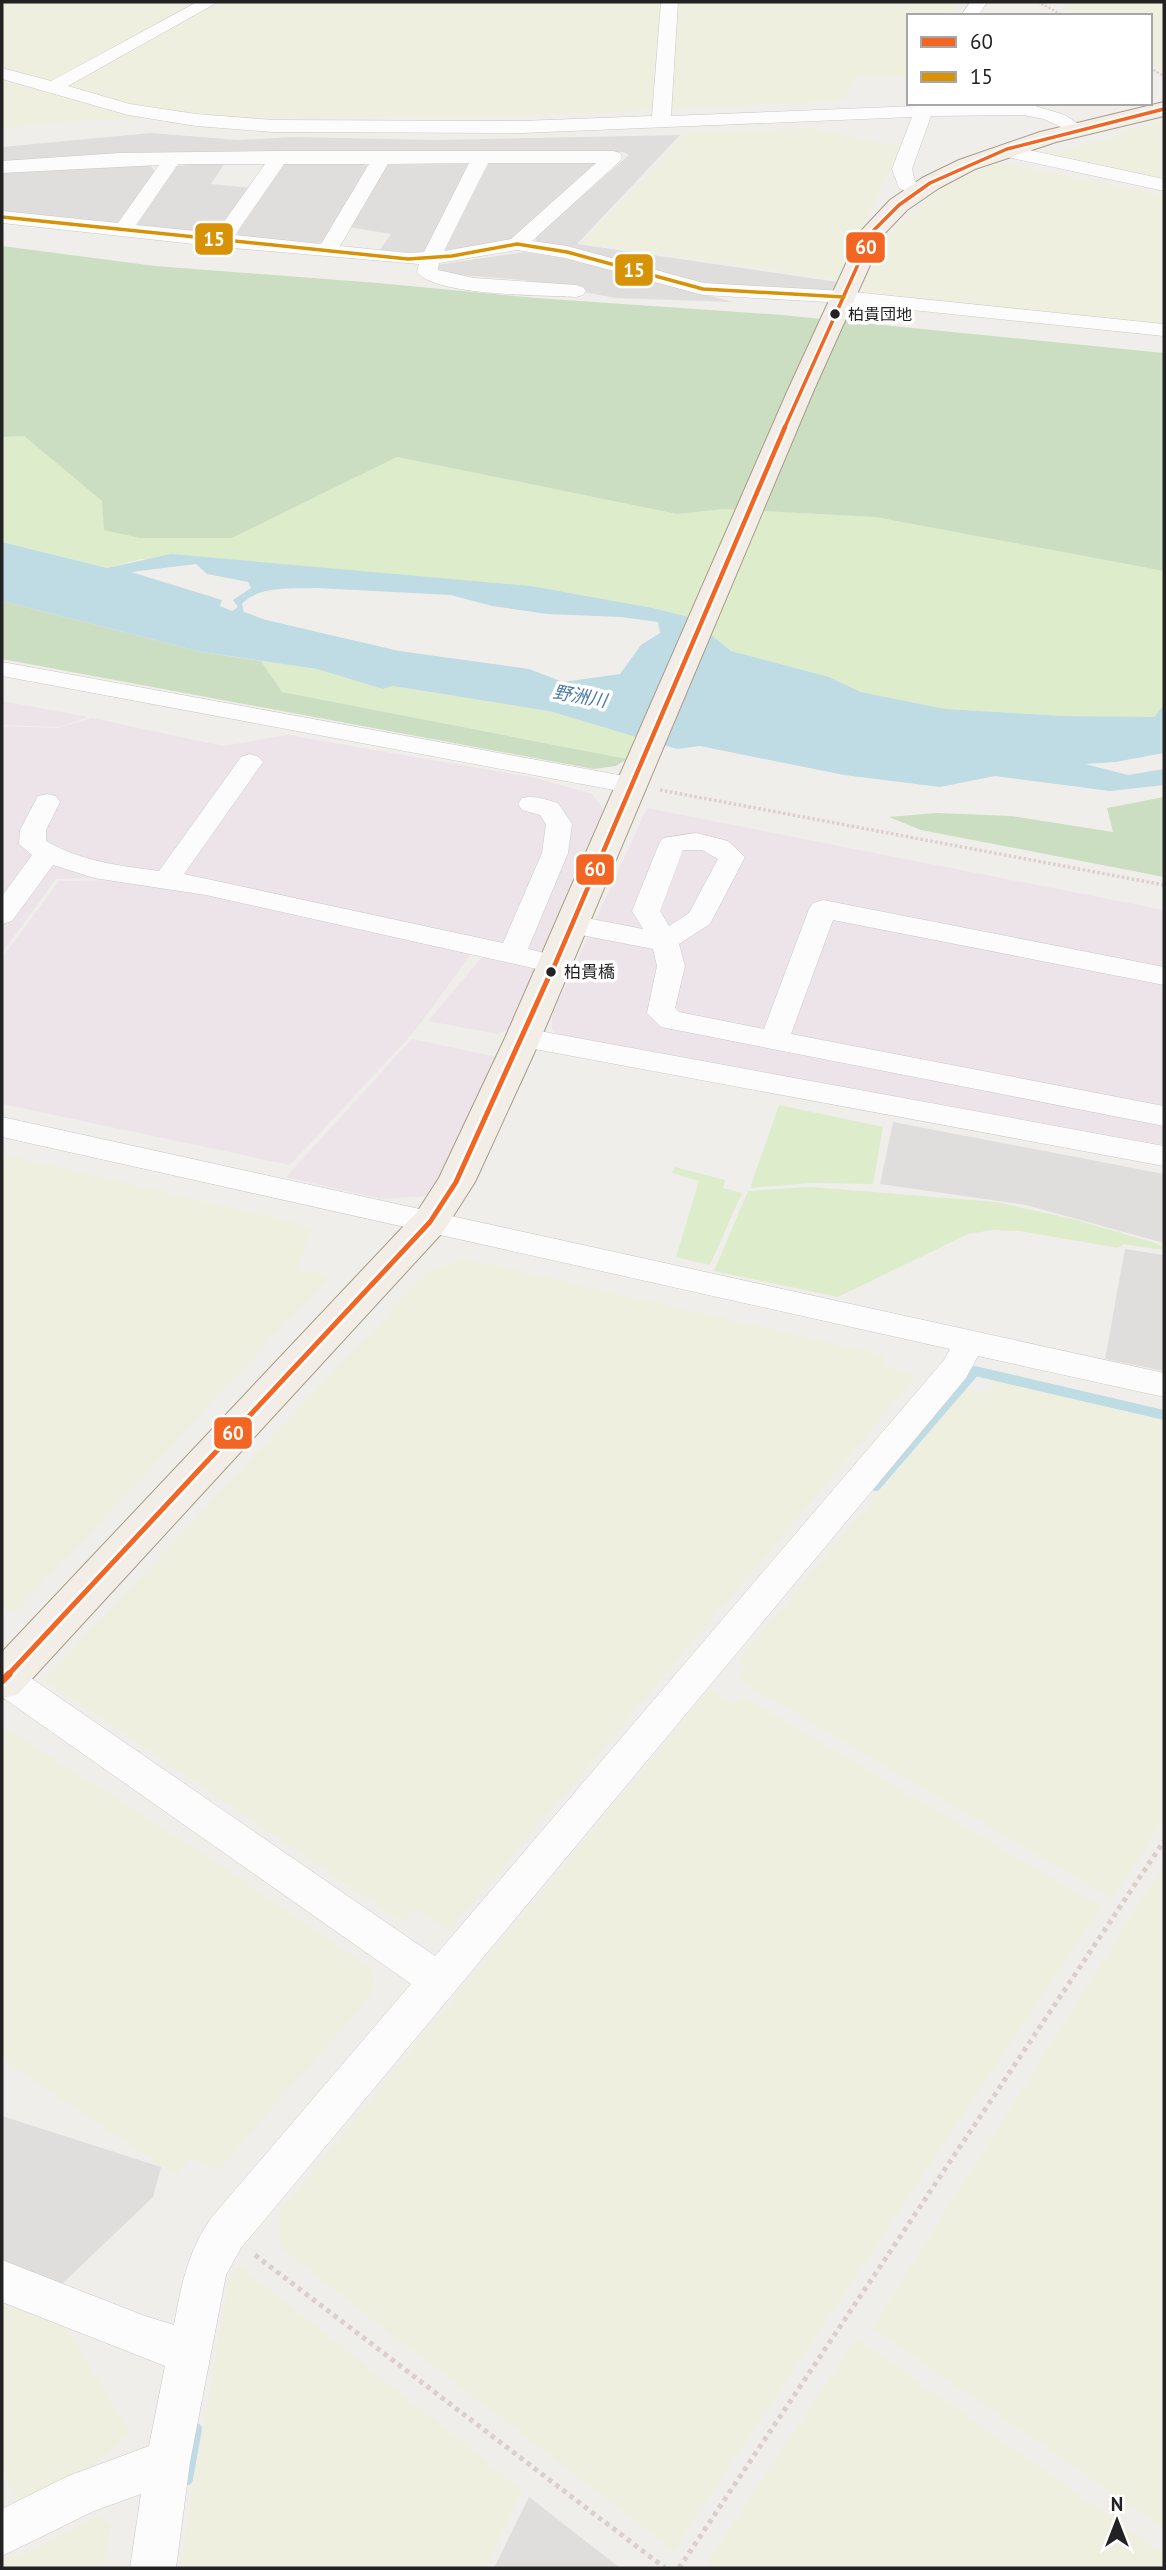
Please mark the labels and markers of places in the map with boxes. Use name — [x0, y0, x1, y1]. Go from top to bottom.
place label: 柏貴団地 — [848, 304, 912, 324]
marker: 柏貴団地 — [828, 307, 842, 321]
place label: 柏貴橋 — [564, 961, 615, 983]
marker: 柏貴橋 — [544, 965, 558, 979]

